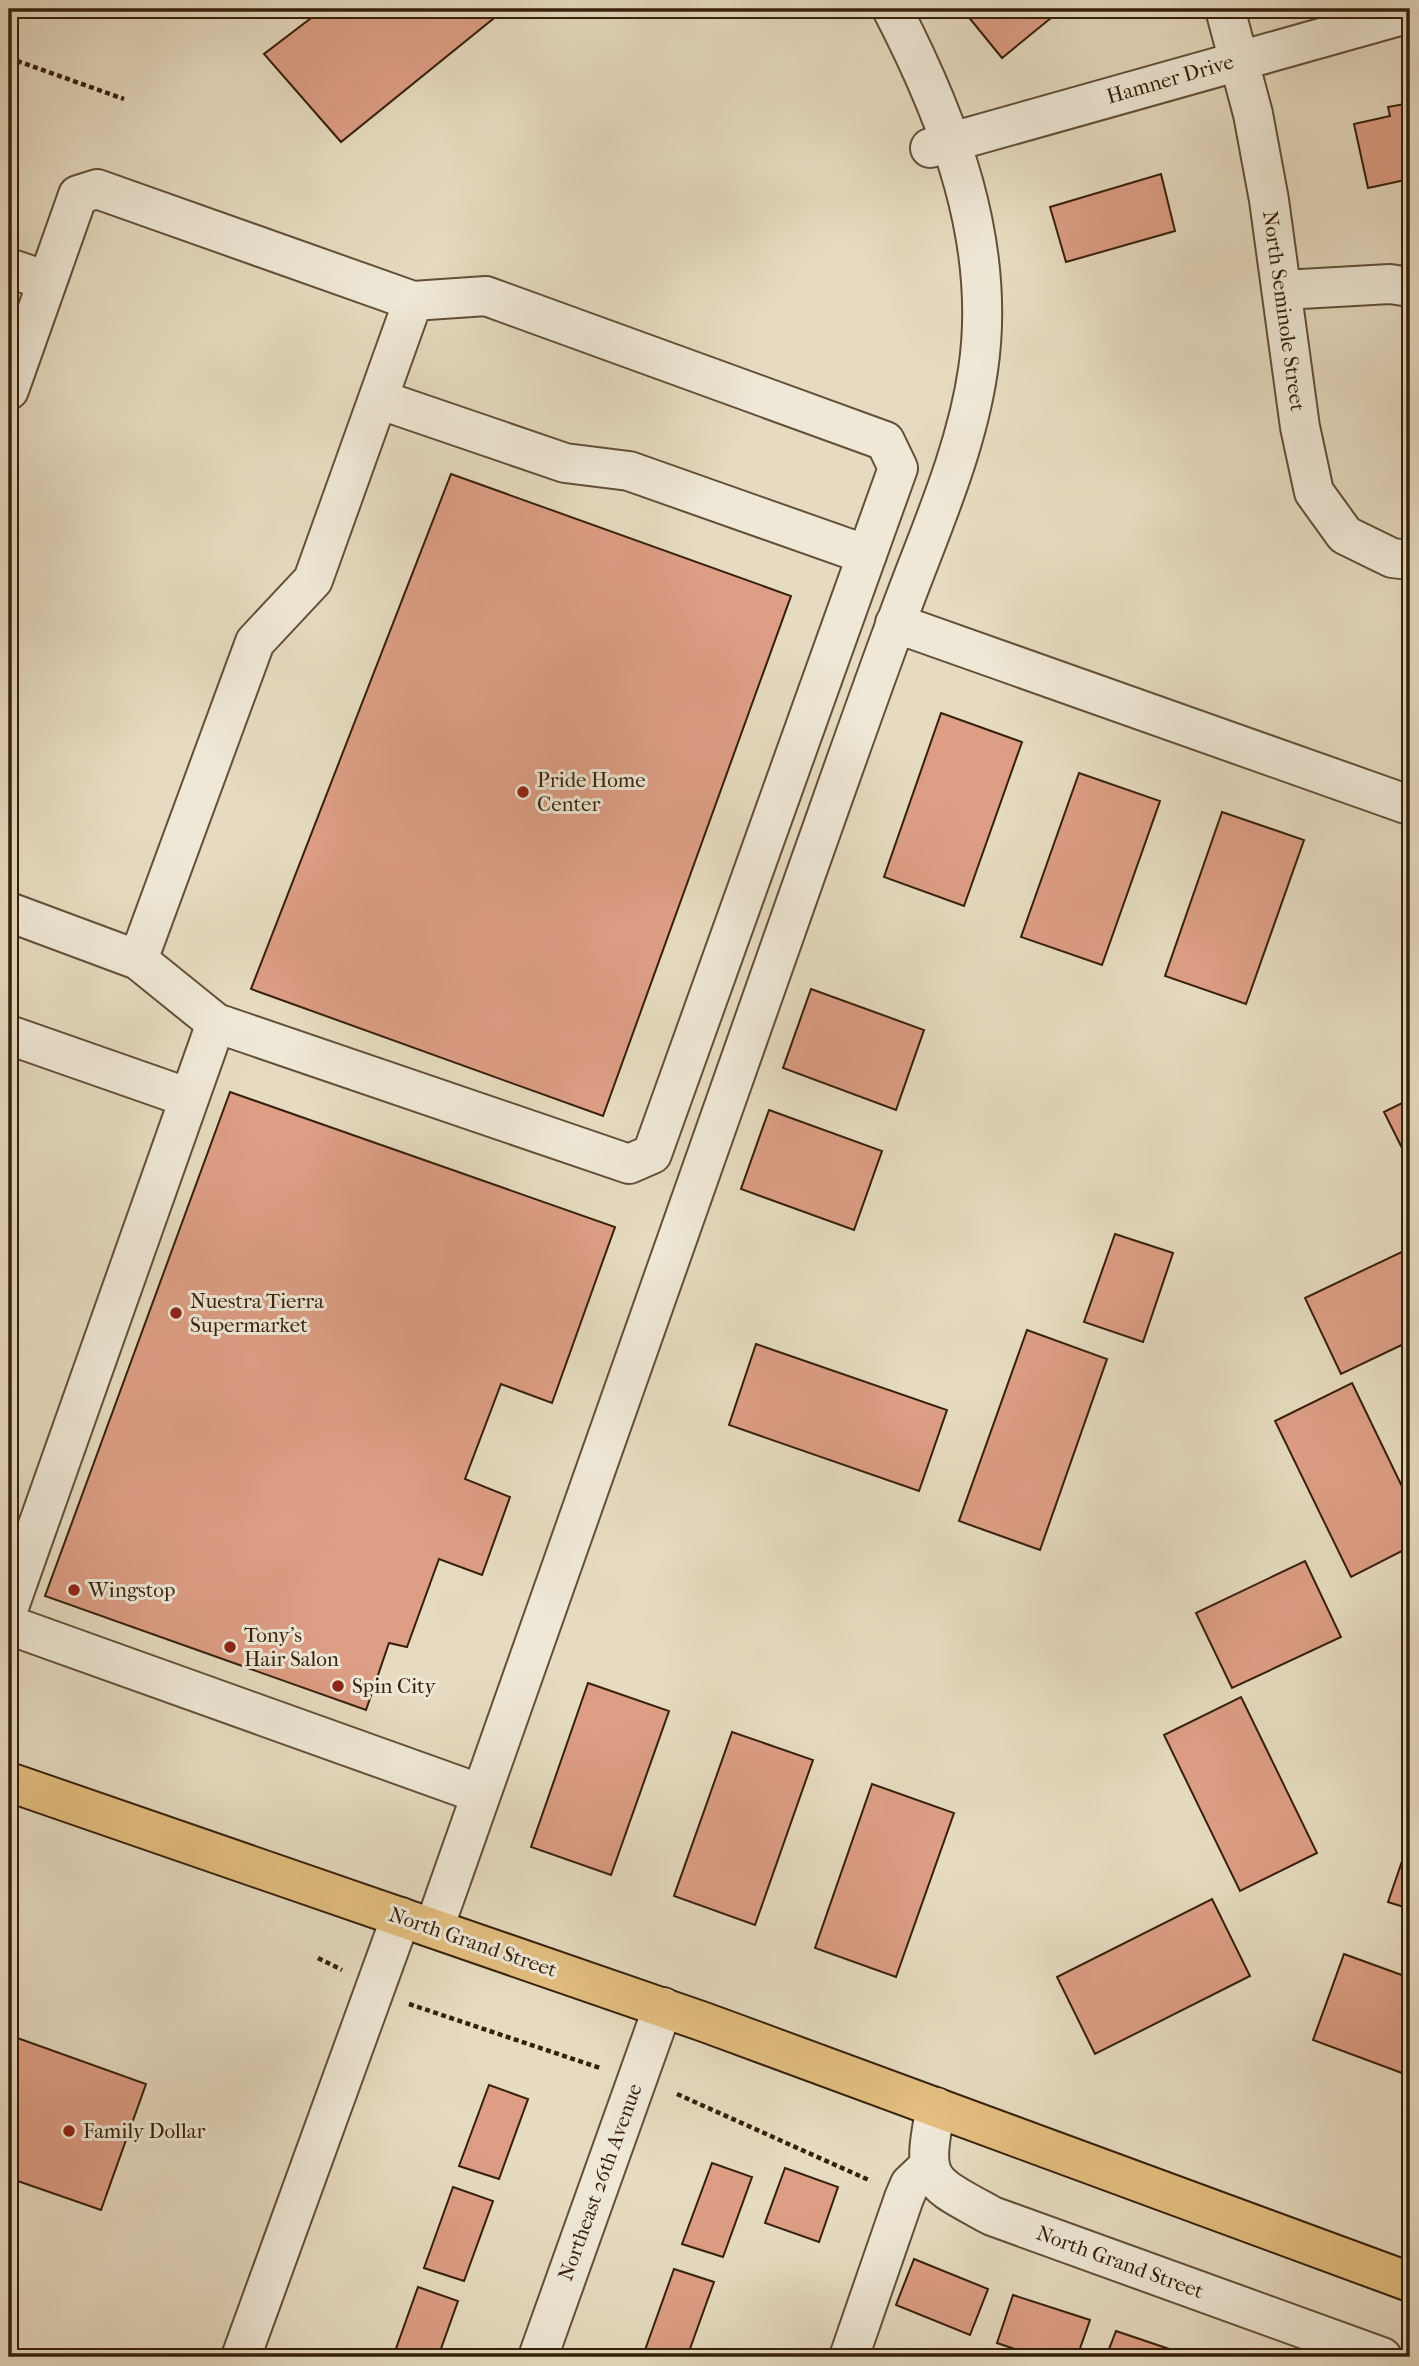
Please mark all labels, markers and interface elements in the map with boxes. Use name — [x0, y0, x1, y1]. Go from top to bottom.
street label: Hamner Drive — [1104, 49, 1236, 109]
street label: North Seminole Street — [1258, 209, 1310, 413]
place label: Pride Home Center — [537, 768, 646, 816]
marker: Pride Home Center — [515, 784, 531, 800]
place label: Nuestra Tierra Supermarket — [190, 1289, 324, 1337]
marker: Nuestra Tierra Supermarket — [168, 1305, 184, 1321]
place label: Wingstop — [87, 1578, 175, 1602]
marker: Wingstop — [66, 1582, 82, 1598]
place label: Tony's Hair Salon — [244, 1623, 339, 1671]
marker: Tony's Hair Salon — [222, 1639, 238, 1655]
place label: Spin City — [352, 1674, 437, 1698]
marker: Spin City — [330, 1678, 346, 1694]
street label: North Grand Street — [386, 1902, 561, 1982]
street label: Northeast 26th Avenue — [553, 2080, 647, 2284]
place label: Family Dollar — [83, 2119, 205, 2143]
marker: Family Dollar — [61, 2123, 77, 2139]
street label: North Grand Street — [1033, 2221, 1207, 2304]

